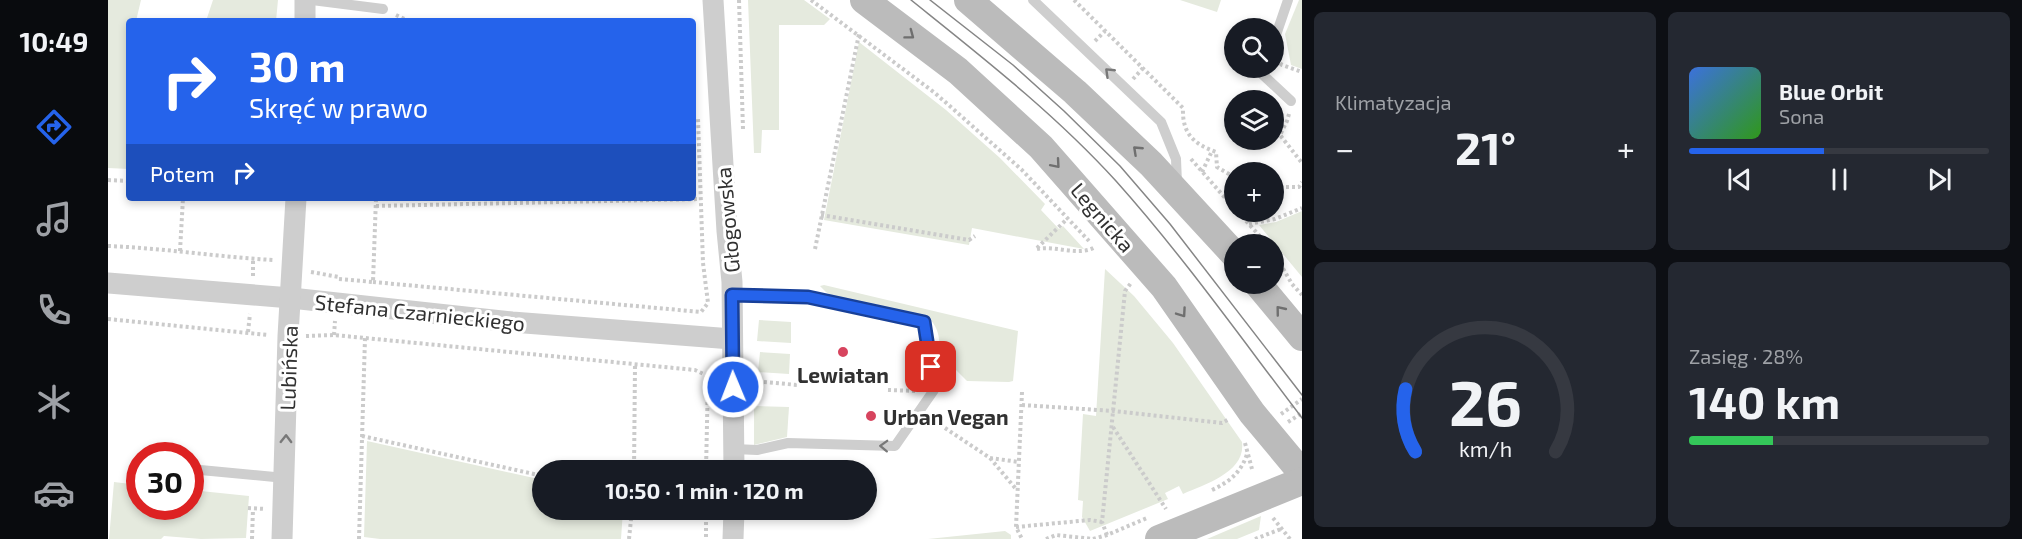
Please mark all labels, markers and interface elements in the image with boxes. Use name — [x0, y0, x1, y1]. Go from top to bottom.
map controls — [1224, 18, 1284, 294]
button: search — [1224, 18, 1284, 78]
text: 10:49 — [20, 25, 88, 57]
one-way arrow — [904, 28, 915, 39]
text: 30 m — [249, 40, 345, 90]
icon: right — [150, 42, 228, 120]
one-way arrow — [1106, 68, 1117, 79]
text: Blue Orbit — [1779, 78, 1883, 104]
button: layers — [1224, 90, 1284, 150]
text: Klimatyzacja — [1335, 90, 1451, 114]
text: Skręć w prawo — [249, 91, 428, 123]
text: Sona — [1779, 104, 1824, 128]
icon: directions — [33, 106, 75, 148]
text: 21° — [1455, 120, 1516, 174]
text: − — [1335, 128, 1354, 168]
text: + — [1617, 128, 1635, 168]
one-way arrow — [1133, 147, 1144, 158]
icon: right — [227, 156, 260, 189]
one-way arrow — [1049, 157, 1060, 168]
text: Potem — [150, 160, 215, 186]
button: + — [1224, 162, 1284, 222]
icon: previous — [1723, 163, 1756, 196]
icon: pause — [1823, 163, 1856, 196]
icon: next — [1923, 163, 1956, 196]
street label: Głogowska — [710, 166, 744, 274]
street label: Legnicka — [1066, 177, 1140, 257]
icon: music — [33, 198, 75, 240]
button: − — [1224, 234, 1284, 294]
icon: phone — [33, 289, 75, 331]
street label: Stefana Czarnieckiego — [314, 289, 526, 335]
one-way arrow — [1175, 306, 1186, 317]
one-way arrow — [1277, 306, 1288, 317]
street label: Lubińska — [274, 325, 302, 411]
pin — [905, 341, 956, 392]
text: Zasięg · 28% — [1689, 344, 1803, 368]
marker: Lewiatan — [836, 345, 850, 359]
icon: arrive — [914, 350, 947, 383]
position arrow — [701, 355, 765, 419]
place label: Lewiatan — [797, 362, 889, 387]
text: 26 — [1448, 364, 1522, 439]
text: 140 km — [1689, 374, 1840, 428]
icon: climate — [33, 381, 75, 423]
place label: Urban Vegan — [883, 404, 1009, 429]
marker: Urban Vegan — [864, 409, 878, 423]
one-way arrow — [279, 434, 292, 443]
text: km/h — [1458, 436, 1512, 461]
one-way arrow — [879, 439, 888, 452]
speed limit sign: 30 — [126, 442, 204, 520]
icon: car — [33, 472, 75, 514]
text: 10:50 · 1 min · 120 m — [605, 477, 804, 503]

